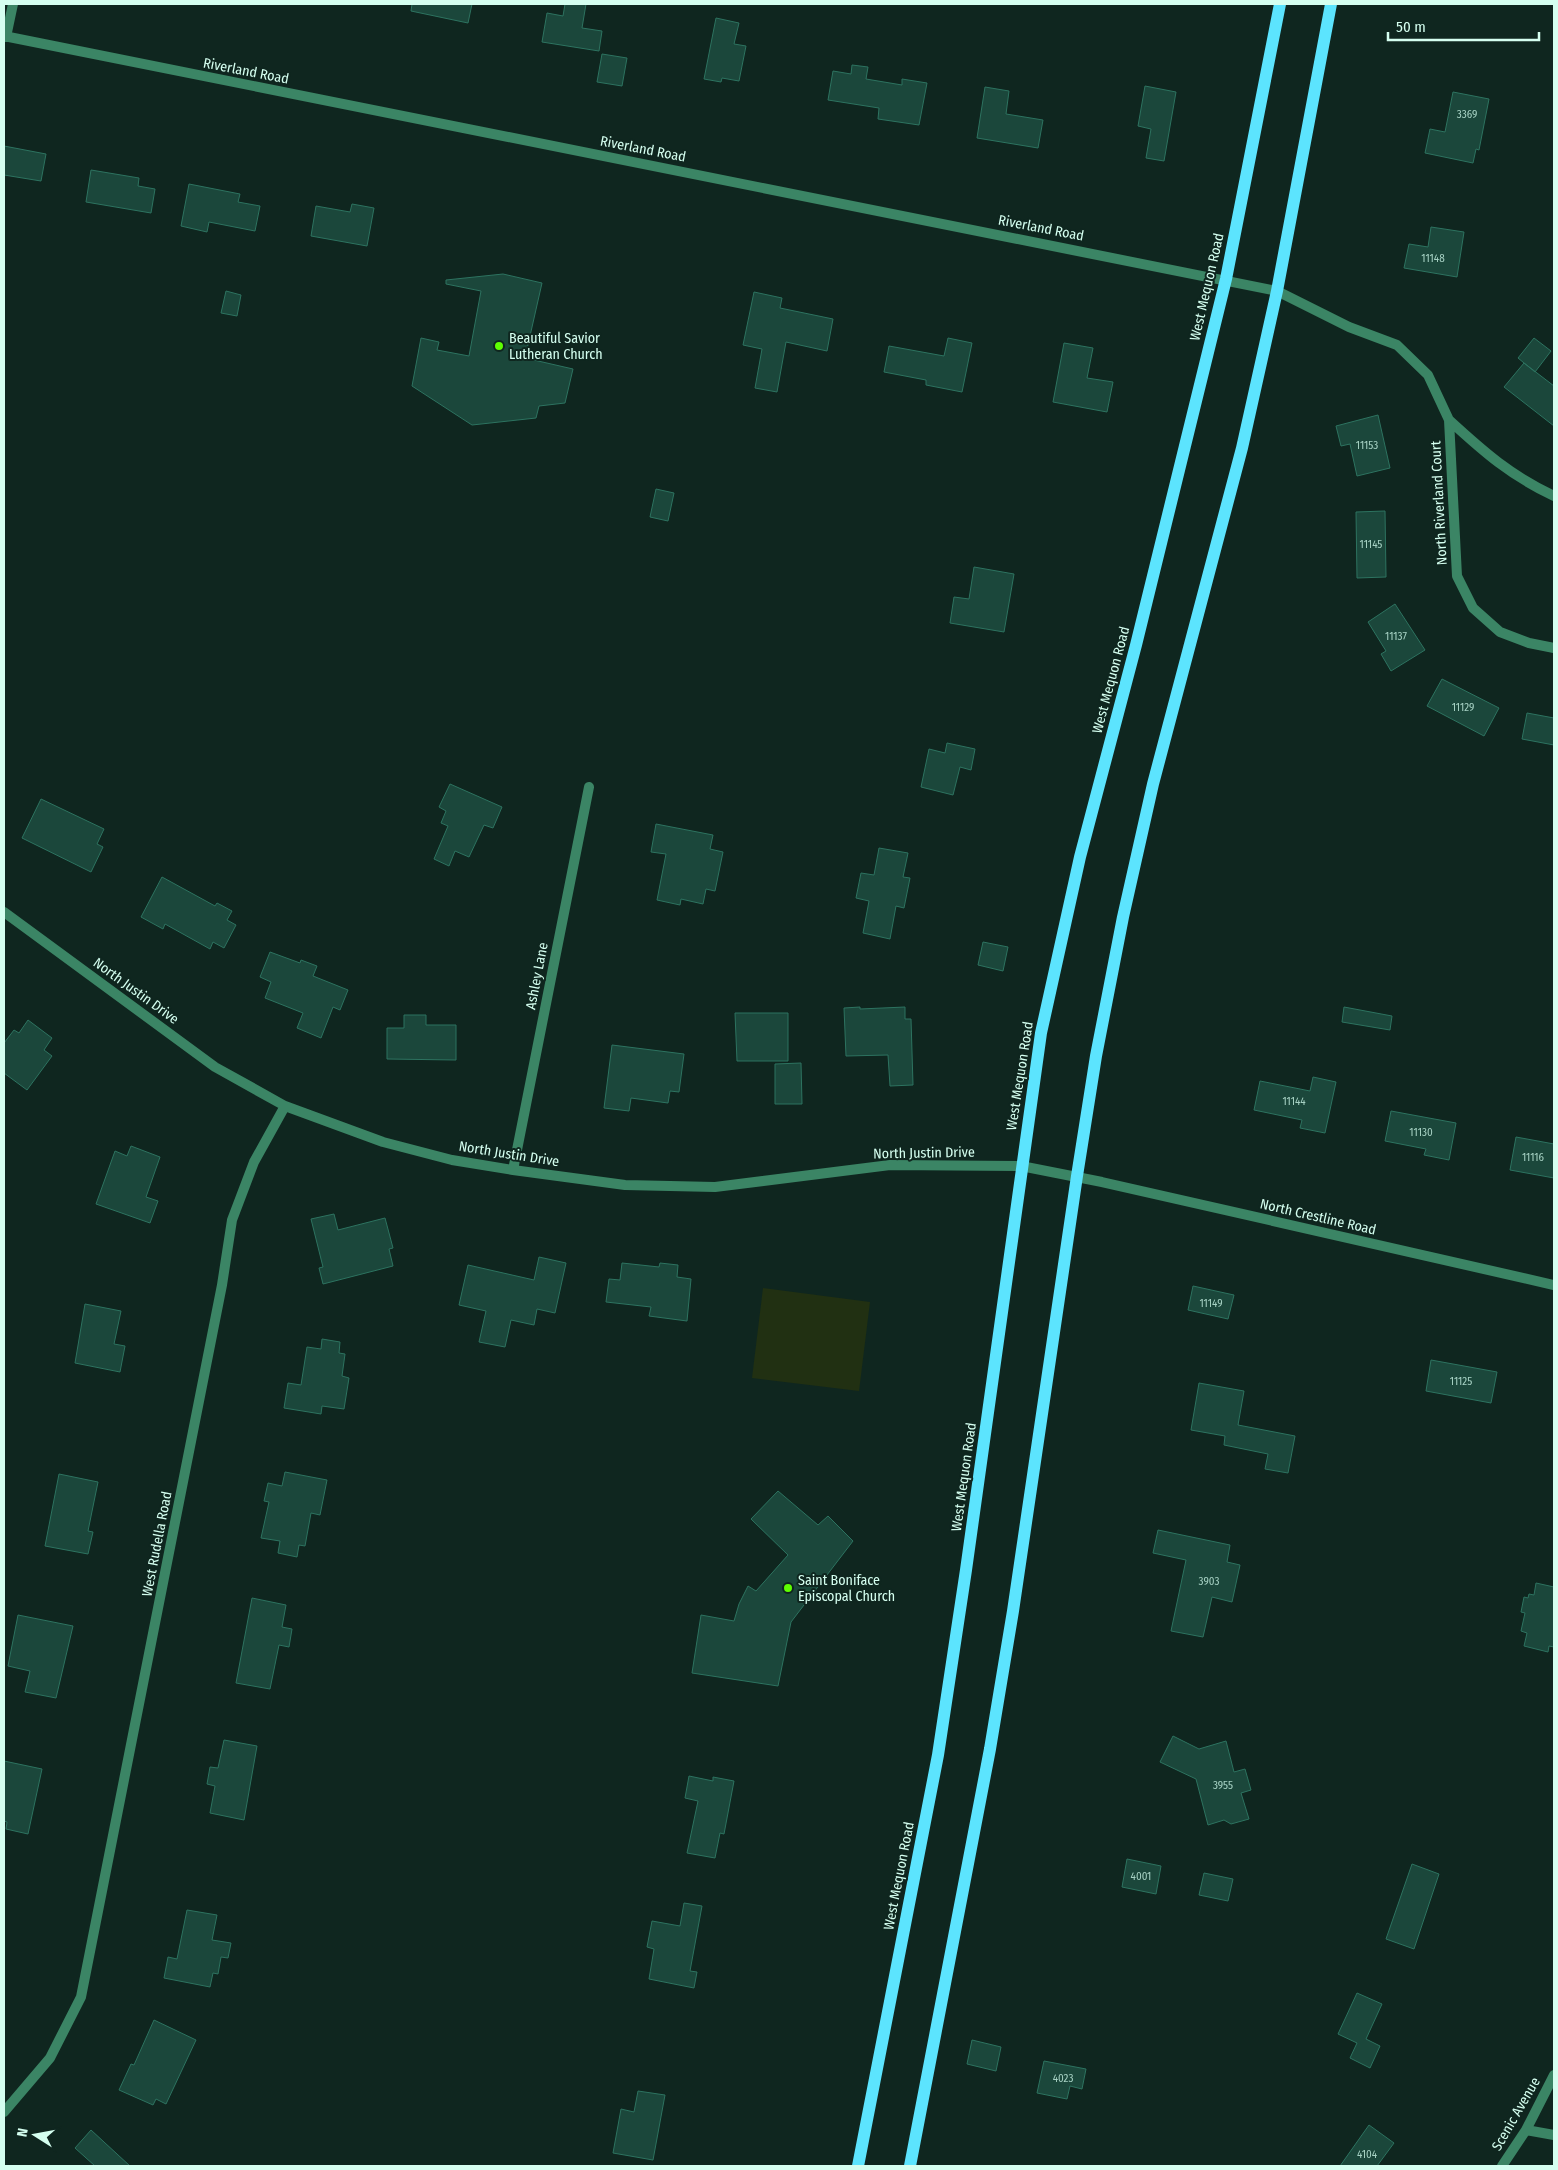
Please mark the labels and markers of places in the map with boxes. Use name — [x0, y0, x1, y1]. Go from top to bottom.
place label: Beautiful Savior Lutheran Church — [509, 330, 603, 363]
marker: Beautiful Savior Lutheran Church — [493, 340, 505, 352]
place label: Saint Boniface Episcopal Church — [798, 1572, 895, 1605]
marker: Saint Boniface Episcopal Church — [782, 1582, 794, 1594]

